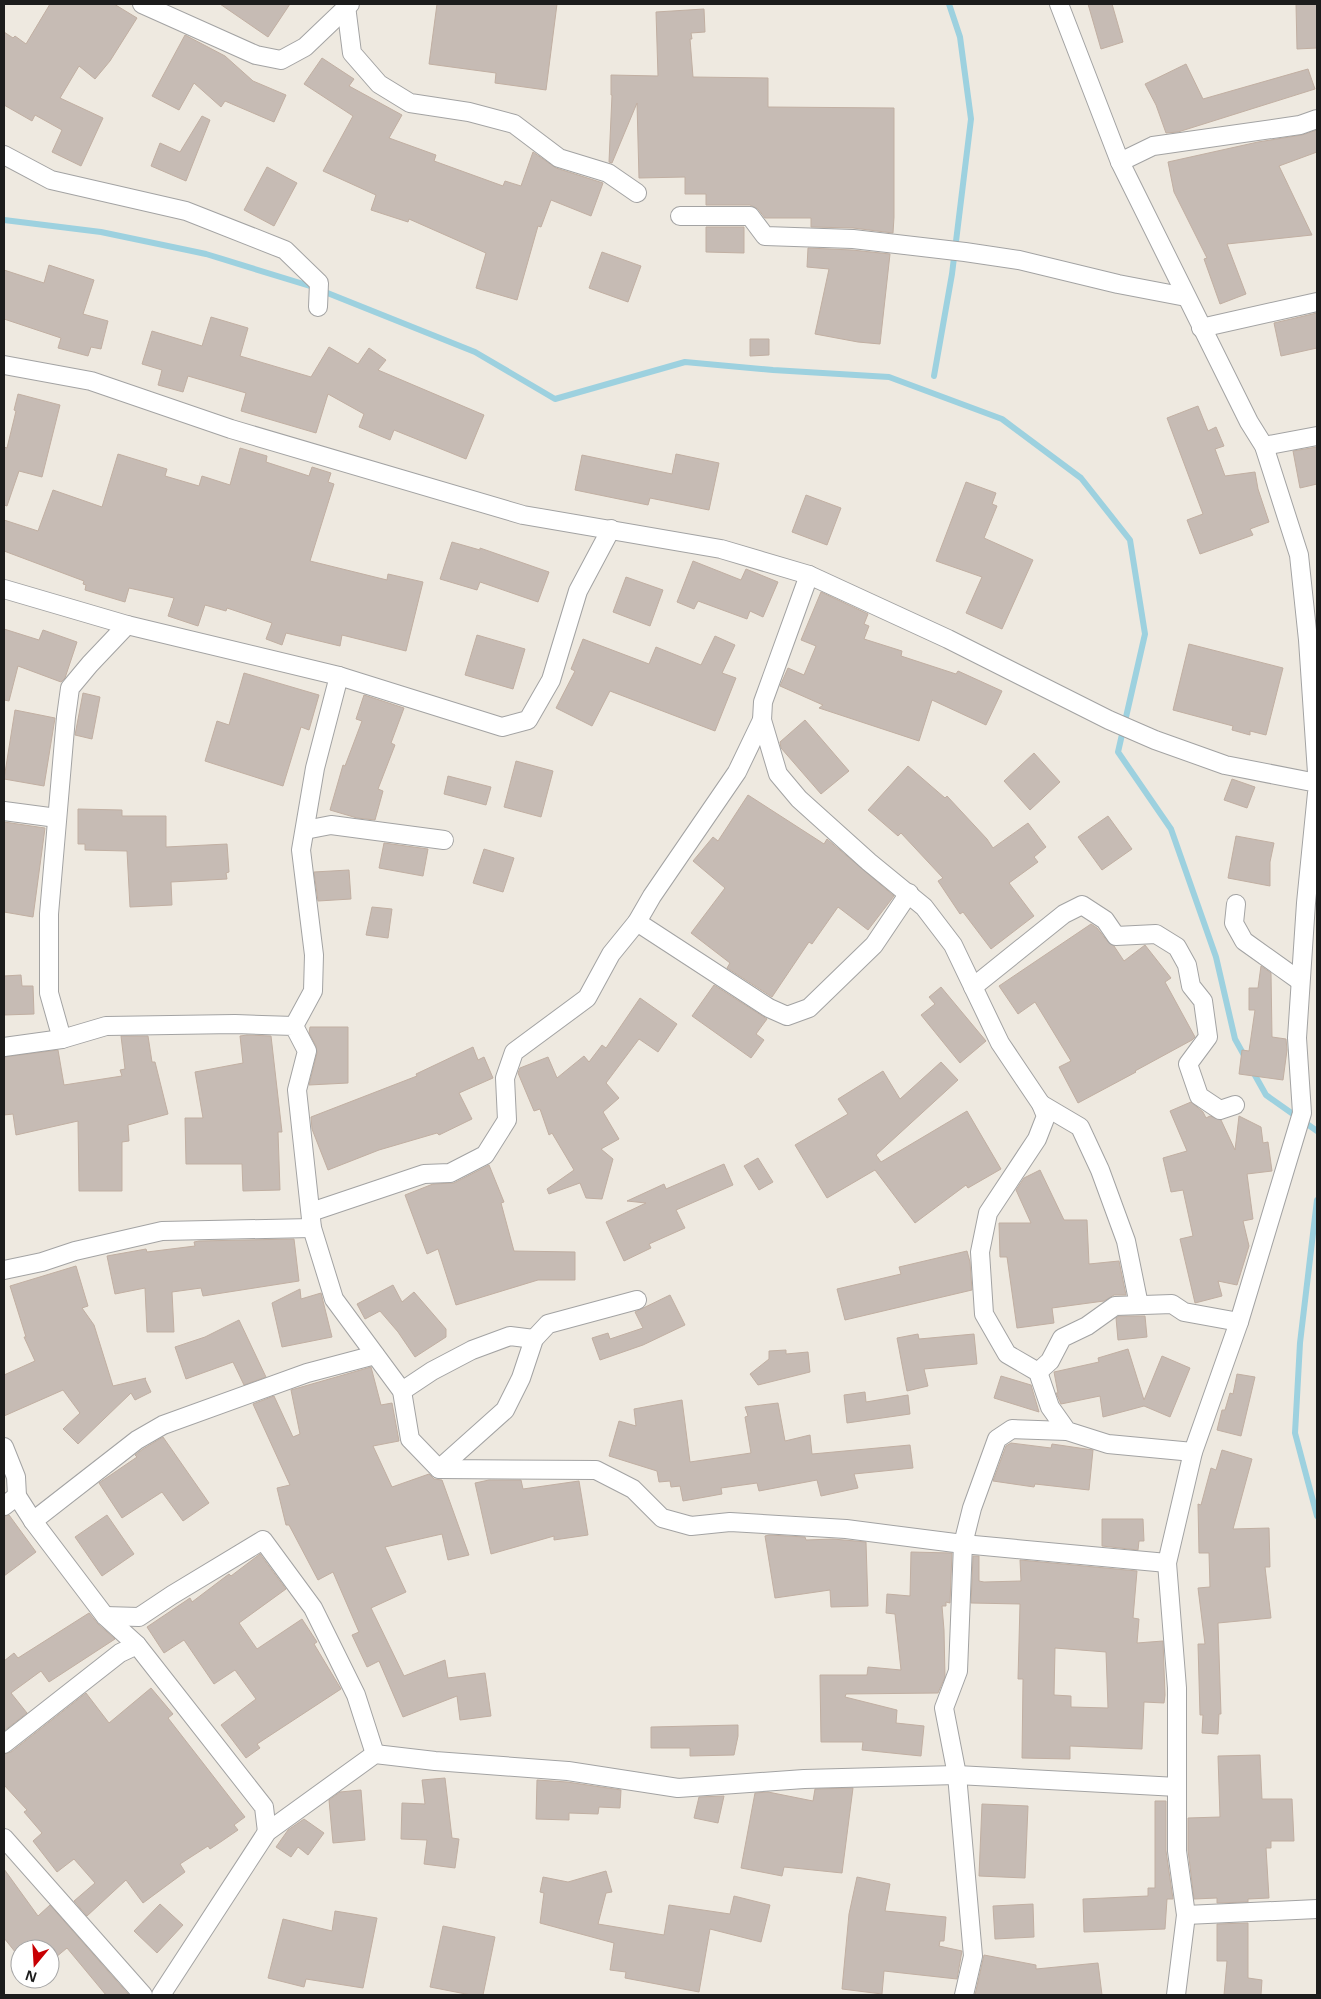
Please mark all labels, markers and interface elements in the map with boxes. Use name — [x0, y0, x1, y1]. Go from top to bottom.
north arrow — [10, 1939, 60, 1989]
text: N — [22, 1966, 39, 1988]

